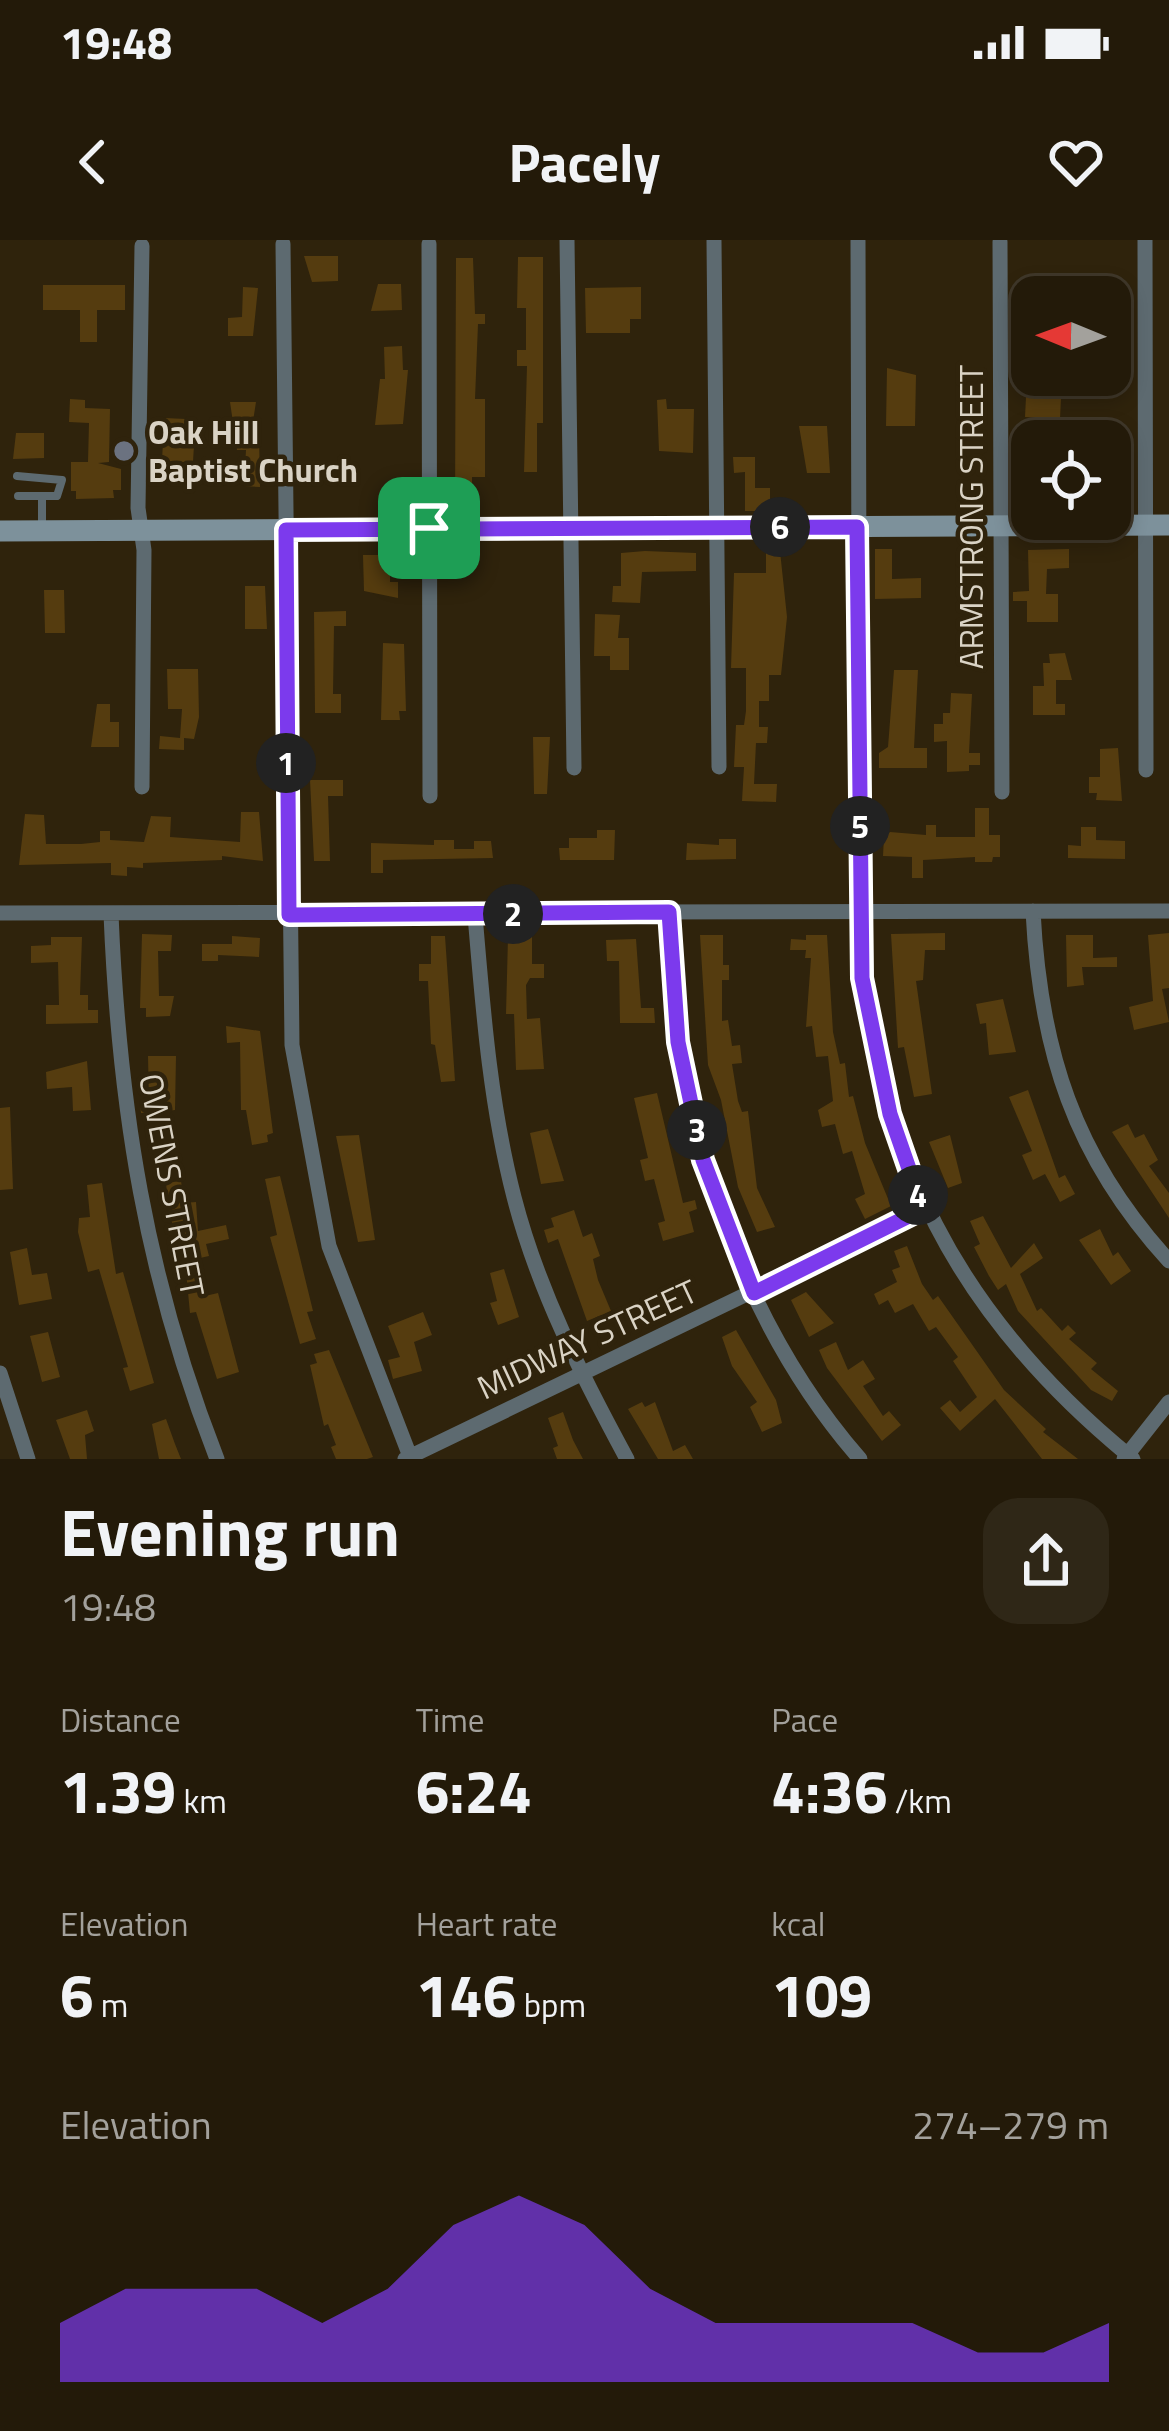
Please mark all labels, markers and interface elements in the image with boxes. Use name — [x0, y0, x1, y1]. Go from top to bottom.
text: 19:48 — [60, 8, 172, 76]
text: Pacely — [508, 121, 661, 203]
icon: back — [60, 129, 126, 195]
icon: heart — [1043, 129, 1109, 195]
north arrow — [1011, 276, 1131, 396]
map controls — [1011, 276, 1131, 540]
street label: ARMSTRONG STREET — [946, 365, 996, 669]
place label: Oak Hill Baptist Church — [148, 407, 358, 495]
button: locate — [1011, 420, 1131, 540]
marker: Oak Hill Baptist Church — [111, 438, 137, 464]
pin — [378, 477, 480, 579]
icon: arrive — [396, 495, 462, 561]
pin: 6 — [750, 497, 810, 557]
text: 6 — [771, 502, 789, 552]
pin: 1 — [256, 733, 316, 793]
text: 1 — [277, 738, 295, 788]
pin: 5 — [830, 796, 890, 856]
text: 5 — [851, 801, 869, 851]
pin: 2 — [483, 884, 543, 944]
text: 2 — [504, 889, 522, 939]
street label: OWENS STREET — [126, 1069, 218, 1301]
pin: 3 — [667, 1100, 727, 1160]
text: 3 — [688, 1105, 706, 1155]
pin: 4 — [888, 1165, 948, 1225]
text: 4 — [909, 1170, 927, 1220]
street label: MIDWAY STREET — [469, 1266, 705, 1412]
text: Evening run — [60, 1481, 400, 1582]
button: share — [983, 1498, 1109, 1624]
text: 19:48 — [60, 1577, 156, 1636]
text: Distance — [60, 1695, 181, 1745]
text: Time — [416, 1695, 485, 1745]
text: Pace — [771, 1695, 838, 1745]
text: 1.39 — [60, 1745, 176, 1836]
text: 6:24 — [416, 1745, 532, 1836]
text: 4:36 — [771, 1745, 888, 1836]
text: km — [176, 1776, 227, 1826]
text: /km — [888, 1776, 952, 1826]
text: Elevation — [60, 1899, 188, 1949]
text: Heart rate — [416, 1899, 557, 1949]
text: kcal — [771, 1899, 825, 1949]
text: 6 — [60, 1949, 94, 2040]
text: 146 — [416, 1949, 516, 2040]
text: 109 — [771, 1949, 872, 2040]
text: m — [94, 1980, 128, 2030]
text: bpm — [516, 1980, 586, 2030]
text: Elevation — [60, 2095, 212, 2154]
text: 274–279 m — [912, 2095, 1109, 2154]

